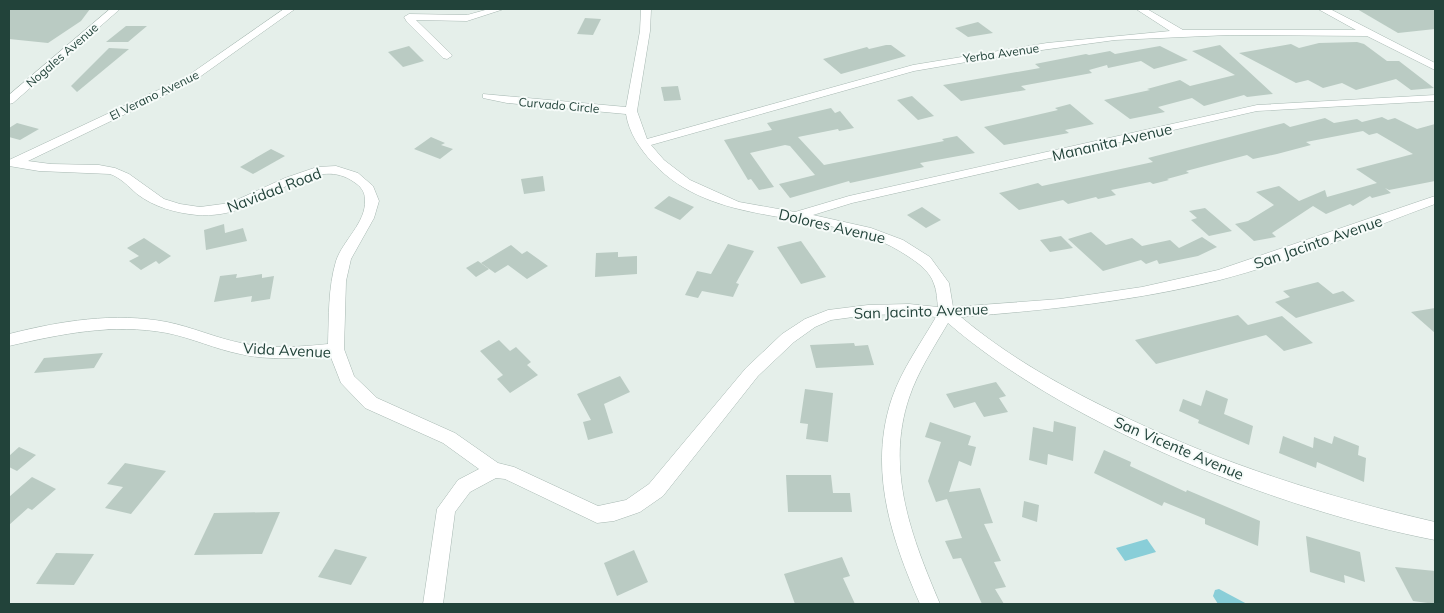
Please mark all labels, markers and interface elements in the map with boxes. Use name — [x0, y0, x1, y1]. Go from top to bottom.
street label: Nogales Avenue — [23, 20, 101, 90]
street label: Yerba Avenue — [961, 40, 1040, 66]
street label: El Verano Avenue — [107, 67, 201, 123]
street label: Curvado Circle — [518, 94, 600, 116]
street label: Mananita Avenue — [1050, 119, 1174, 165]
street label: Navidad Road — [224, 163, 324, 217]
street label: Dolores Avenue — [777, 204, 887, 248]
street label: San Jacinto Avenue — [1251, 211, 1385, 273]
street label: San Jacinto Avenue — [853, 299, 989, 323]
street label: Vida Avenue — [242, 338, 332, 362]
street label: San Vicente Avenue — [1111, 412, 1247, 484]

